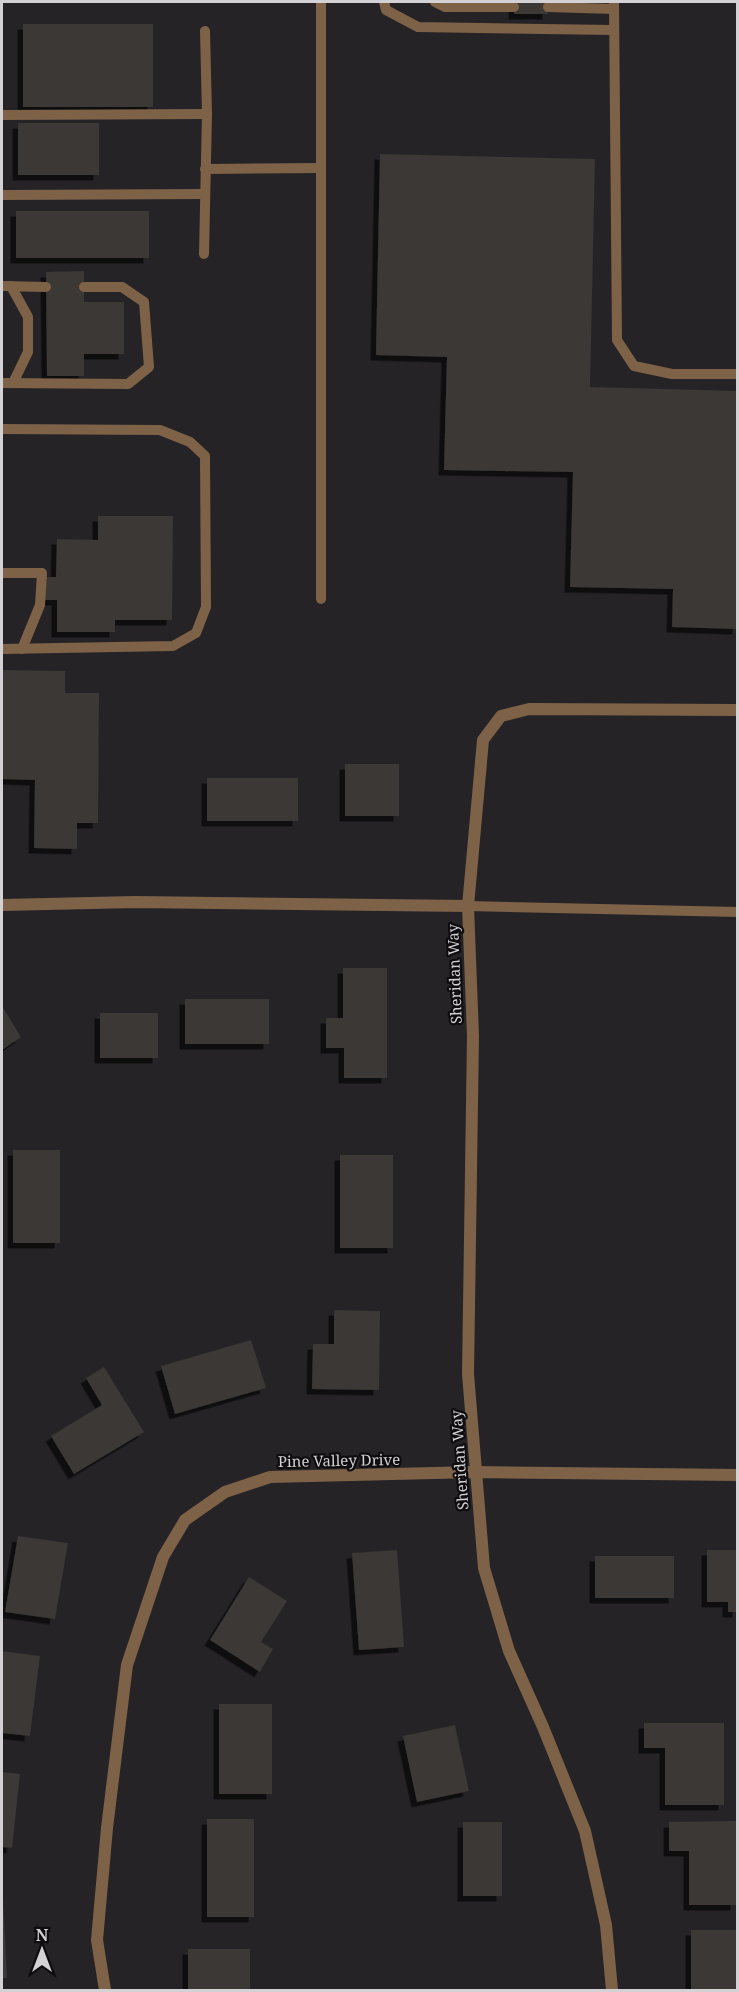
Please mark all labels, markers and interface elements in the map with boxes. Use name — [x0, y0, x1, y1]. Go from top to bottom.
street label: Sheridan Way — [442, 923, 466, 1024]
street label: Sheridan Way — [445, 1409, 472, 1511]
street label: Pine Valley Drive — [278, 1449, 400, 1471]
north arrow — [12, 1920, 72, 1980]
text: N — [36, 1924, 49, 1946]

